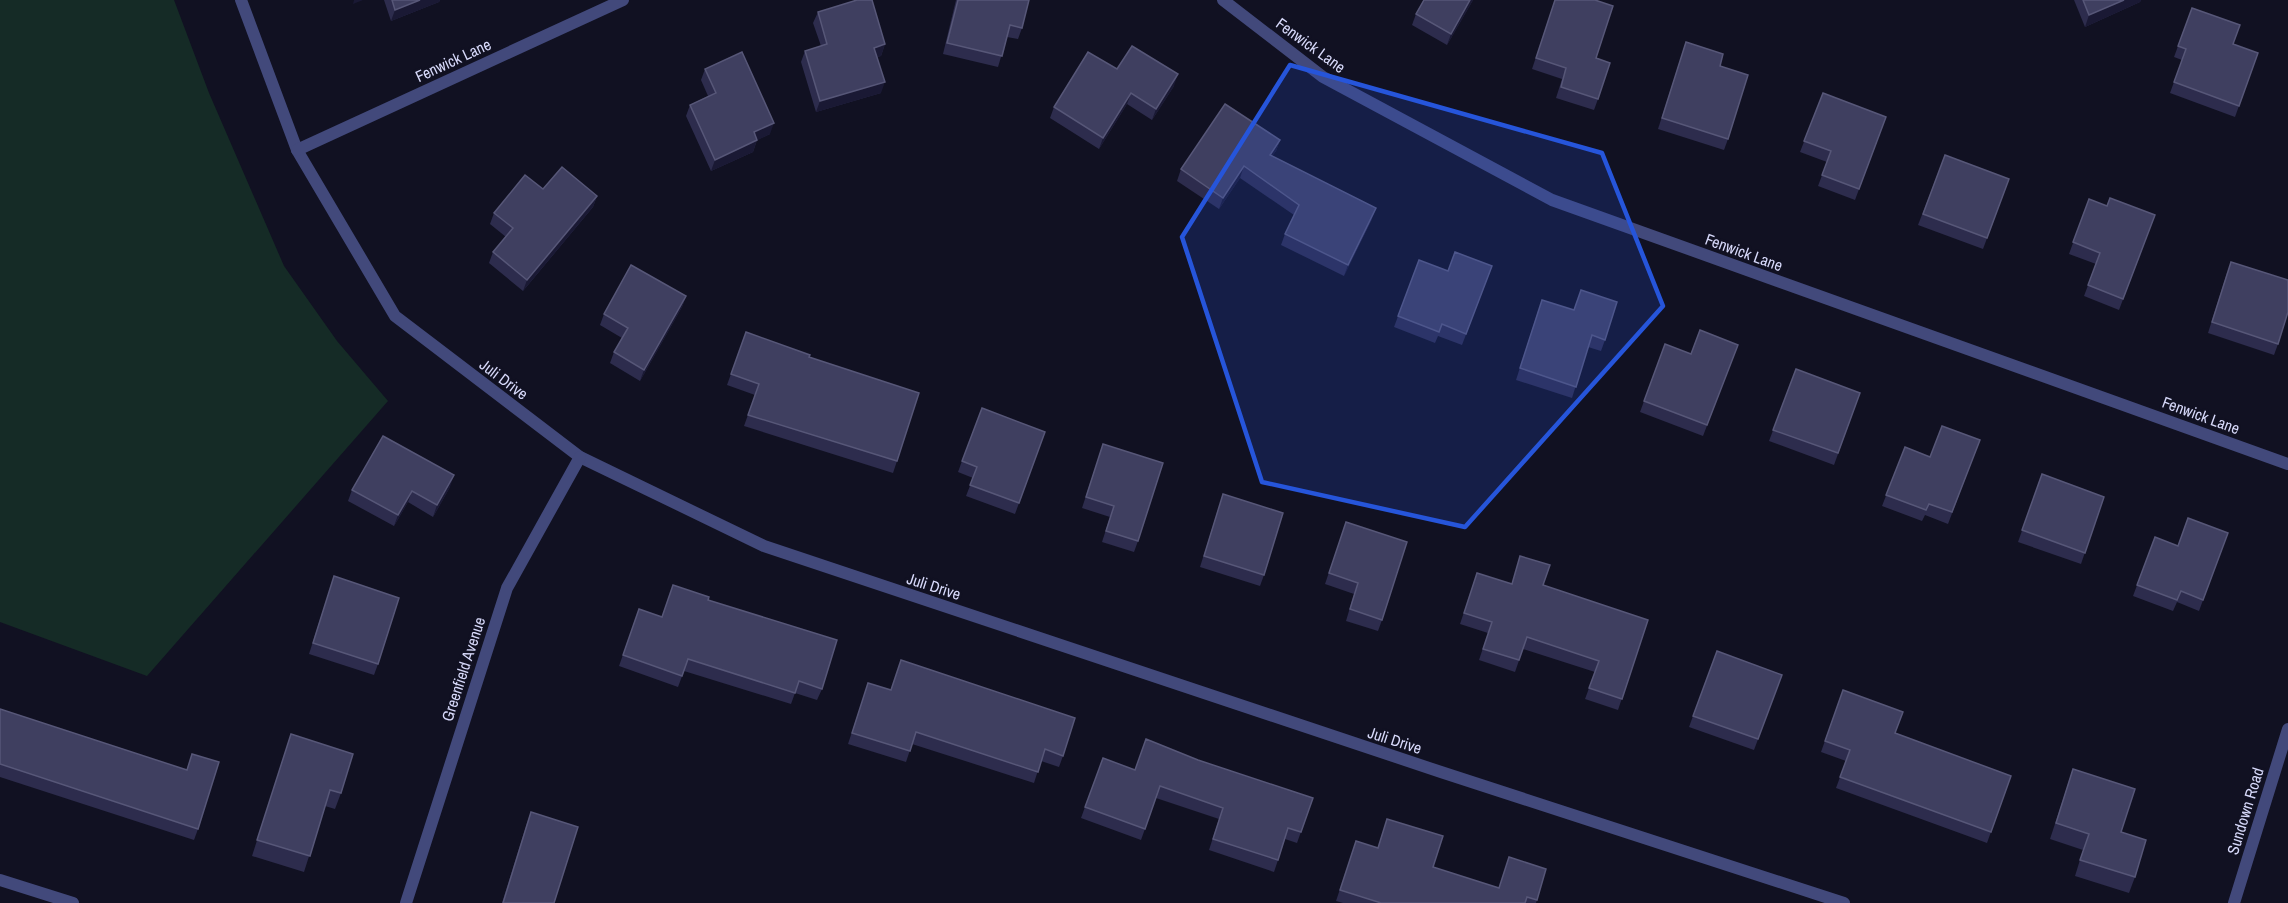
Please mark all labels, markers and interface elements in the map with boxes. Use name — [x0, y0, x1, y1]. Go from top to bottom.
street label: Fenwick Lane — [1272, 12, 1350, 78]
street label: Fenwick Lane — [412, 33, 494, 87]
street label: Fenwick Lane — [1702, 228, 1786, 276]
street label: Juli Drive — [475, 354, 533, 404]
street label: Fenwick Lane — [2159, 391, 2243, 439]
street label: Juli Drive — [904, 567, 964, 605]
street label: Greenfield Avenue — [436, 614, 490, 724]
street label: Juli Drive — [1365, 721, 1425, 759]
street label: Sundown Road — [2221, 765, 2269, 857]

